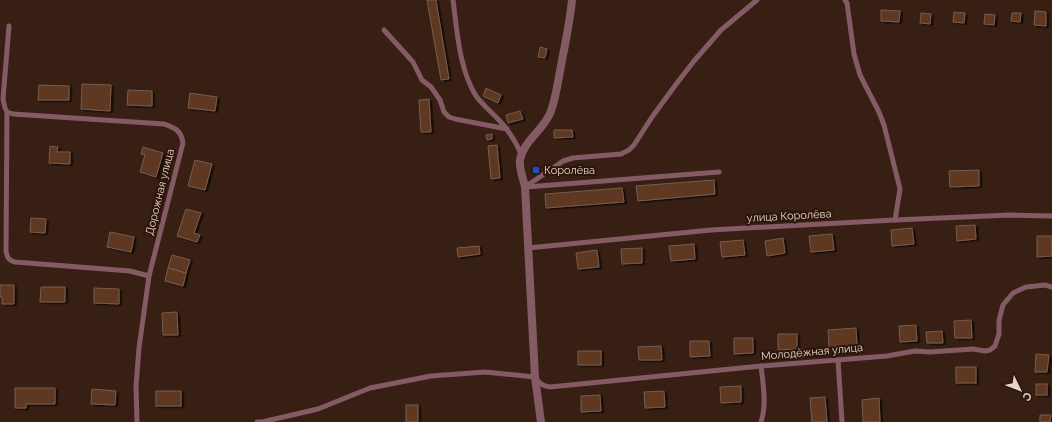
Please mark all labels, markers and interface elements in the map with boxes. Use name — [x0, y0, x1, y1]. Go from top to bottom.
street label: Дорожная улица — [143, 147, 177, 237]
place label: Королёва — [544, 164, 595, 177]
marker: Королёва — [531, 165, 541, 175]
street label: улица Королёва — [746, 207, 832, 225]
street label: Молодёжная улица — [761, 341, 863, 363]
north arrow — [1000, 370, 1040, 410]
text: С — [1019, 389, 1034, 404]

